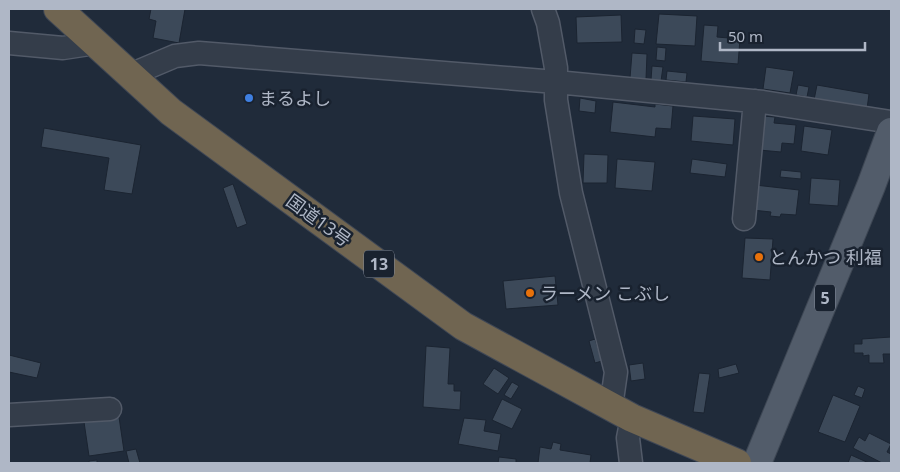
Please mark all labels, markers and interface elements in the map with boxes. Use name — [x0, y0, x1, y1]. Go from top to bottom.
scale bar — [720, 20, 865, 52]
text: 50 m — [728, 26, 763, 46]
place label: まるよし — [259, 86, 331, 110]
marker: まるよし — [243, 92, 255, 104]
street label: 国道13号 — [282, 188, 356, 252]
place label: とんかつ 利福 — [769, 245, 882, 269]
road number: 13 — [364, 250, 394, 278]
marker: とんかつ 利福 — [753, 251, 765, 263]
place label: ラーメン こぶし — [540, 281, 670, 305]
road number: 5 — [815, 284, 835, 312]
marker: ラーメン こぶし — [524, 287, 536, 299]

